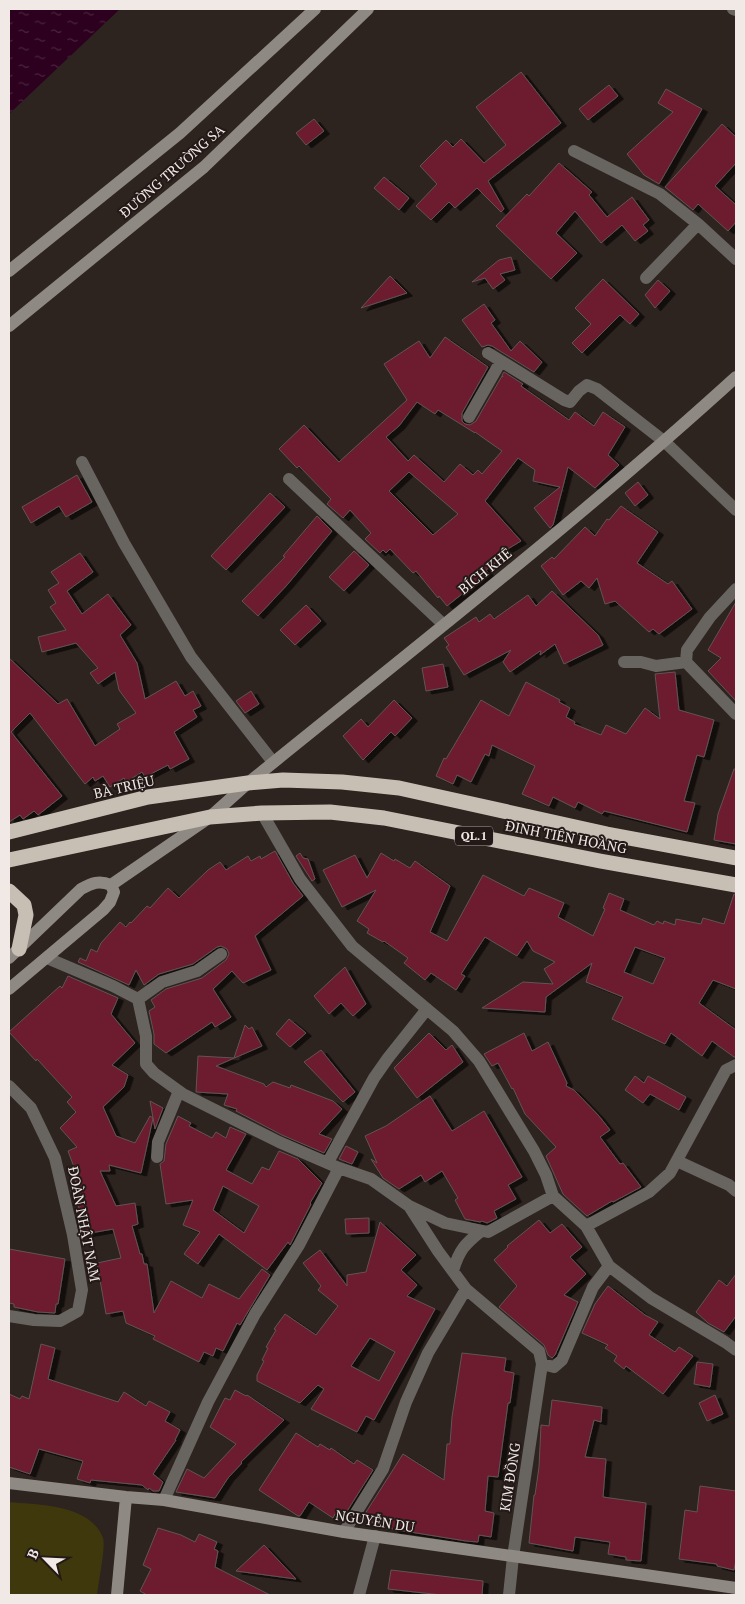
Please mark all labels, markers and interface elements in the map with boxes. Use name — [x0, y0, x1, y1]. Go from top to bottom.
street label: ĐƯỜNG TRƯỜNG SA — [115, 120, 228, 221]
street label: BÍCH KHÊ — [454, 543, 515, 598]
street label: BÀ TRIỆU — [92, 770, 157, 803]
street label: ĐINH TIÊN HOÀNG — [504, 815, 629, 858]
road number: QL.1 — [455, 826, 493, 846]
street label: ĐOÀN NHẬT NAM — [64, 1165, 105, 1283]
street label: KIM ĐỒNG — [495, 1441, 524, 1513]
street label: NGUYỄN DU — [334, 1505, 417, 1536]
north arrow — [20, 1534, 70, 1584]
text: B — [22, 1545, 43, 1562]

